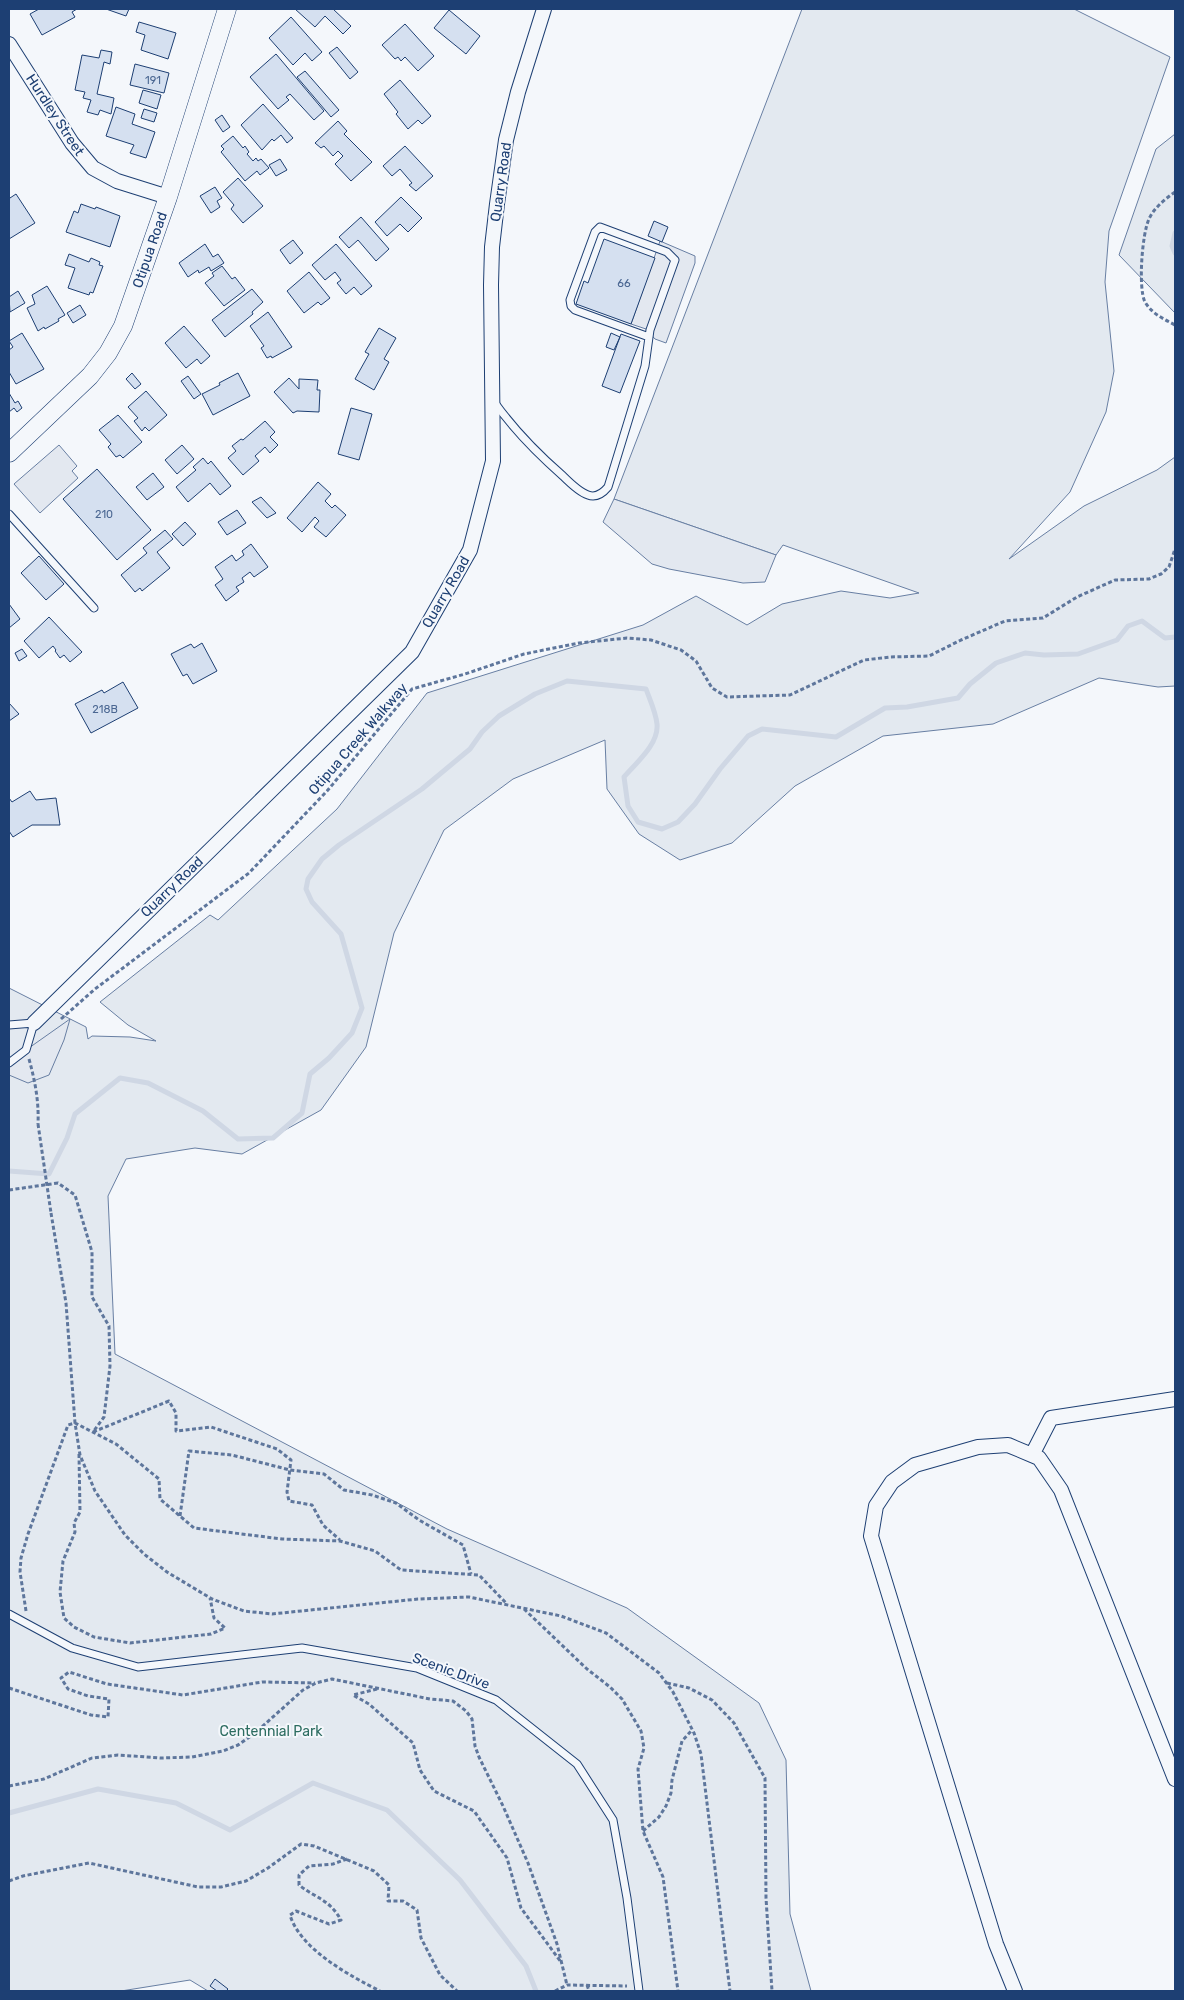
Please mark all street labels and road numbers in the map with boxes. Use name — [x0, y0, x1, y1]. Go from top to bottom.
street label: Hurdley Street — [22, 71, 88, 160]
street label: Quarry Road — [487, 141, 515, 223]
street label: Otipua Road — [129, 210, 171, 290]
street label: Quarry Road — [419, 553, 473, 631]
street label: Otipua Creek Walkway — [305, 680, 411, 798]
street label: Quarry Road — [137, 853, 207, 921]
street label: Scenic Drive — [410, 1649, 492, 1693]

